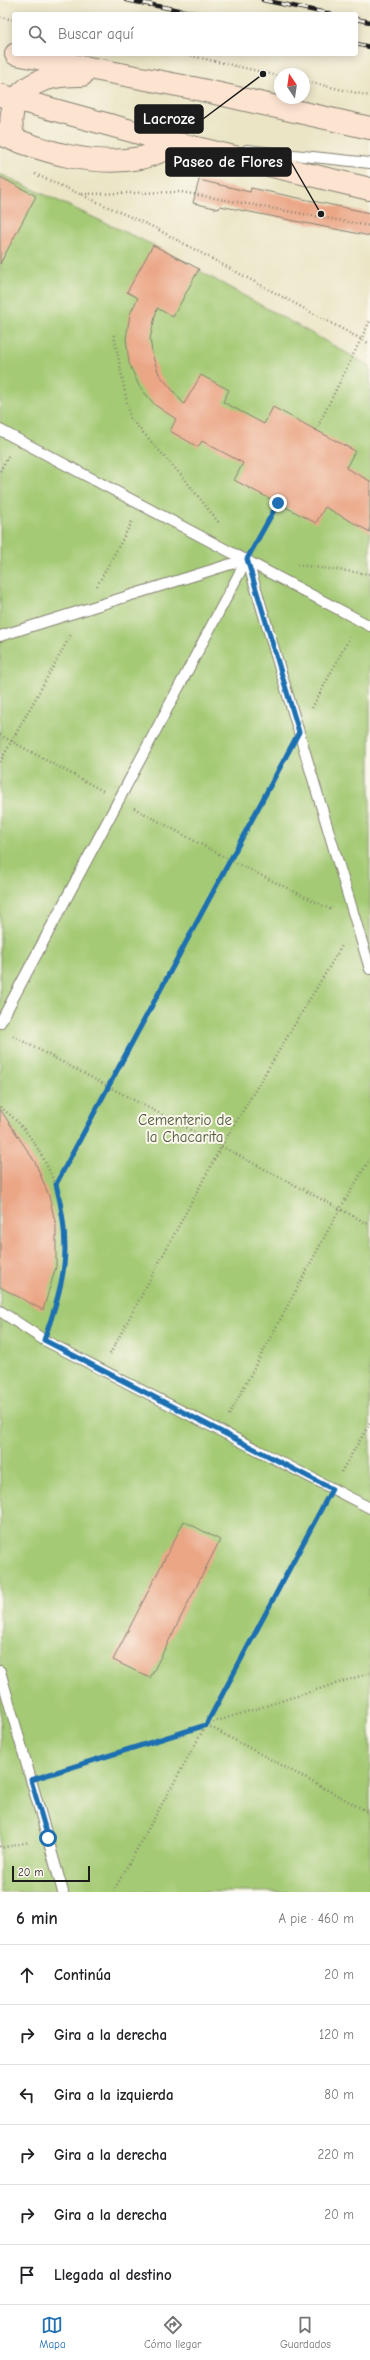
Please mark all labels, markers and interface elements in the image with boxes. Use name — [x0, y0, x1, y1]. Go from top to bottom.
search box — [12, 12, 358, 56]
icon: search — [26, 23, 48, 45]
text: Buscar aquí — [58, 25, 134, 43]
north arrow — [274, 68, 310, 104]
callout: Lacroze — [135, 105, 203, 133]
text: Lacroze — [143, 110, 195, 128]
callout: Paseo de Flores — [166, 148, 291, 176]
text: Paseo de Flores — [173, 153, 283, 171]
route end — [269, 494, 287, 512]
park label: Cementerio de la Chacarita — [138, 1111, 233, 1146]
route start — [39, 1829, 57, 1847]
scale bar — [12, 1864, 90, 1883]
text: 20 m — [18, 1866, 43, 1879]
text: 6 min — [16, 1909, 58, 1928]
text: A pie · 460 m — [278, 1911, 354, 1926]
icon: ahead — [16, 1964, 38, 1986]
text: Continúa — [54, 1966, 111, 1984]
text: 20 m — [324, 1967, 354, 1982]
icon: right — [16, 2024, 38, 2046]
text: Gira a la derecha — [54, 2026, 167, 2044]
text: 120 m — [319, 2027, 354, 2042]
icon: left — [16, 2084, 38, 2106]
text: Gira a la izquierda — [54, 2086, 174, 2104]
text: 80 m — [324, 2087, 354, 2102]
icon: right — [16, 2144, 38, 2166]
text: Gira a la derecha — [54, 2146, 167, 2164]
text: 220 m — [317, 2147, 354, 2162]
icon: right — [16, 2204, 38, 2226]
text: Gira a la derecha — [54, 2206, 167, 2224]
text: 20 m — [324, 2207, 354, 2222]
icon: arrive — [16, 2264, 38, 2286]
text: Llegada al destino — [54, 2266, 172, 2284]
tab: Mapa — [39, 2314, 66, 2351]
tab: Cómo llegar — [144, 2314, 201, 2351]
tab: Guardados — [280, 2314, 331, 2351]

